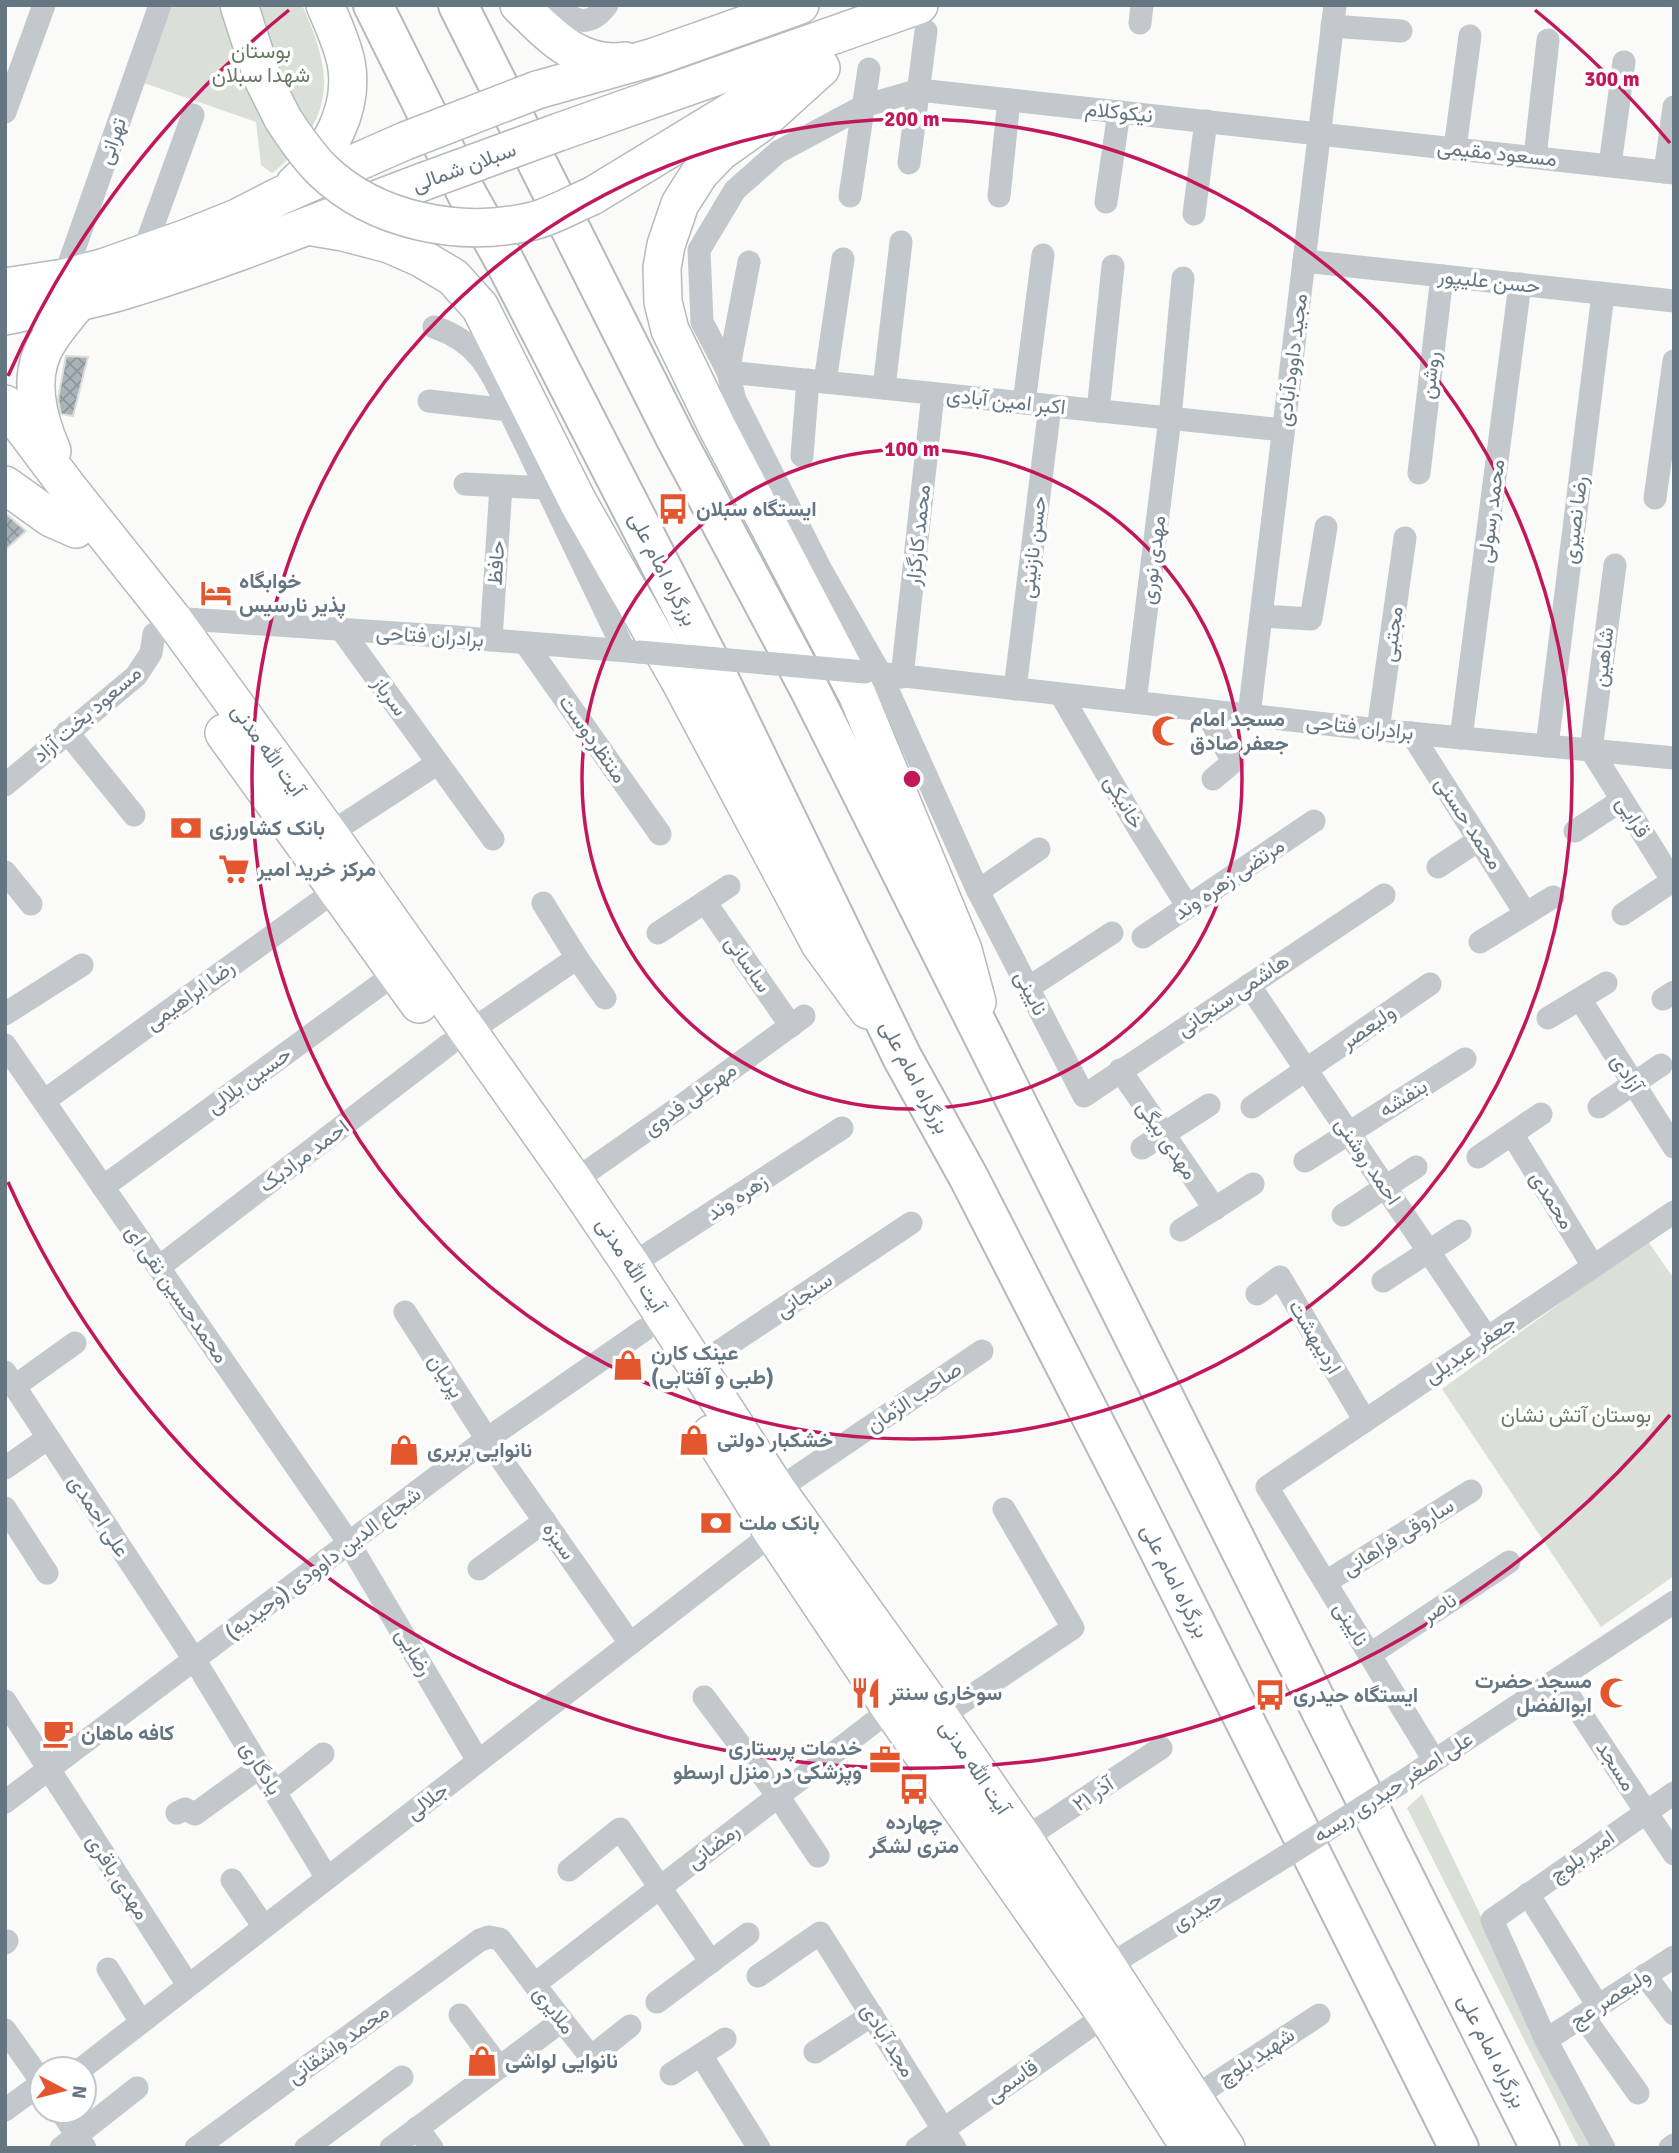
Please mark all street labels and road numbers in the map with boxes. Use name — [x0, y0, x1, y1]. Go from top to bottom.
street label: نیکوکلام — [1084, 96, 1154, 129]
street label: تهرانی — [92, 114, 132, 168]
street label: مسعود مقیمی — [1436, 134, 1558, 172]
street label: سبلان شمالی — [408, 136, 520, 198]
street label: حسن علیپور — [1435, 263, 1541, 300]
street label: مجید داوودآبادی — [1271, 292, 1313, 428]
street label: روشن — [1414, 350, 1446, 400]
street label: اکبر امین آبادی — [945, 382, 1067, 420]
street label: محمد رسولی — [1472, 458, 1510, 564]
street label: رضا نصیری — [1557, 474, 1593, 566]
street label: محمد کارگزار — [900, 483, 936, 588]
street label: حسن نازنینی — [1014, 494, 1052, 600]
street label: بزرگراه امام علی — [622, 508, 703, 631]
street label: مهدی نوری — [1135, 514, 1171, 606]
street label: حافظ — [481, 540, 511, 586]
street label: مجتبی — [1375, 605, 1409, 663]
street label: برادران فتاحی — [375, 619, 485, 653]
street label: شاهین — [1586, 626, 1620, 688]
street label: مسعود بخت آزاد — [27, 660, 147, 768]
street label: سرباز — [366, 670, 413, 721]
street label: منتظردوست — [553, 690, 633, 788]
street label: آیت الله مدنی — [226, 698, 312, 803]
street label: برادران فتاحی — [1305, 708, 1415, 746]
street label: خانیکی — [1098, 771, 1150, 833]
street label: محمد حسنی — [1429, 772, 1509, 874]
street label: قرایی — [1610, 791, 1656, 843]
street label: مرتضی زهره وند — [1169, 832, 1289, 926]
street label: ساسانی — [719, 930, 777, 998]
street label: هاشمی سنجانی — [1172, 948, 1294, 1042]
street label: رضا ابراهیمی — [140, 954, 240, 1036]
street label: نایینی — [1009, 966, 1053, 1020]
street label: ولیعصر — [1335, 999, 1401, 1056]
street label: بزرگراه امام علی — [873, 1016, 956, 1139]
street label: حسین بلالی — [202, 1041, 296, 1119]
street label: آزادی — [1605, 1049, 1650, 1099]
street label: مهرعلی فدوی — [638, 1056, 742, 1142]
street label: بنفشه — [1374, 1073, 1432, 1123]
street label: مهدی بیگی — [1131, 1095, 1203, 1185]
street label: احمد روشنی — [1329, 1112, 1407, 1210]
street label: احمد مرادبک — [254, 1114, 354, 1198]
street label: محمدی — [1524, 1166, 1580, 1234]
street label: زهره وند — [702, 1168, 772, 1226]
street label: آیت الله مدنی — [591, 1212, 673, 1319]
street label: محمدحسین نقی ای — [120, 1220, 234, 1368]
street label: سنجانی — [771, 1267, 837, 1323]
street label: اردیبهشت — [1283, 1295, 1347, 1379]
street label: جعفر عبدیلی — [1419, 1309, 1521, 1389]
street label: پرنیان — [421, 1349, 470, 1403]
street label: صاحب الزّمان — [861, 1356, 967, 1438]
street label: علی احمدی — [63, 1470, 135, 1562]
street label: شجاع الدین داوودی (وحیدیه) — [220, 1481, 427, 1646]
street label: ساروقی فراهانی — [1337, 1492, 1459, 1582]
street label: سبزه — [537, 1517, 581, 1565]
street label: بزرگراه امام علی — [1134, 1520, 1215, 1643]
street label: ناصر — [1415, 1587, 1462, 1630]
street label: نایینی — [1328, 1597, 1374, 1651]
street label: رضایی — [390, 1623, 438, 1681]
street label: آیت الله مدنی — [934, 1715, 1017, 1821]
street label: علی اصغر حیدری ریسه — [1308, 1726, 1478, 1848]
street label: یادگاری — [234, 1736, 288, 1800]
street label: مسجد — [1590, 1736, 1642, 1796]
street label: آذر ۲۱ — [1068, 1770, 1120, 1817]
street label: جلالی — [401, 1776, 453, 1826]
street label: رمضانی — [681, 1817, 745, 1875]
street label: امیر بلوچ — [1544, 1824, 1620, 1889]
street label: مهدی باقری — [81, 1829, 155, 1925]
street label: حیدری — [1167, 1885, 1227, 1937]
street label: ولیعصر عج — [1565, 1962, 1656, 2035]
street label: ملایری — [527, 1981, 581, 2039]
street label: بزرگراه امام علی — [1451, 1990, 1532, 2113]
street label: محمد واشقانی — [282, 1998, 394, 2090]
street label: مجد آبادی — [855, 1998, 921, 2082]
street label: شهید بلوچ — [1213, 2021, 1300, 2091]
street label: قاسمی — [981, 2054, 1043, 2108]

